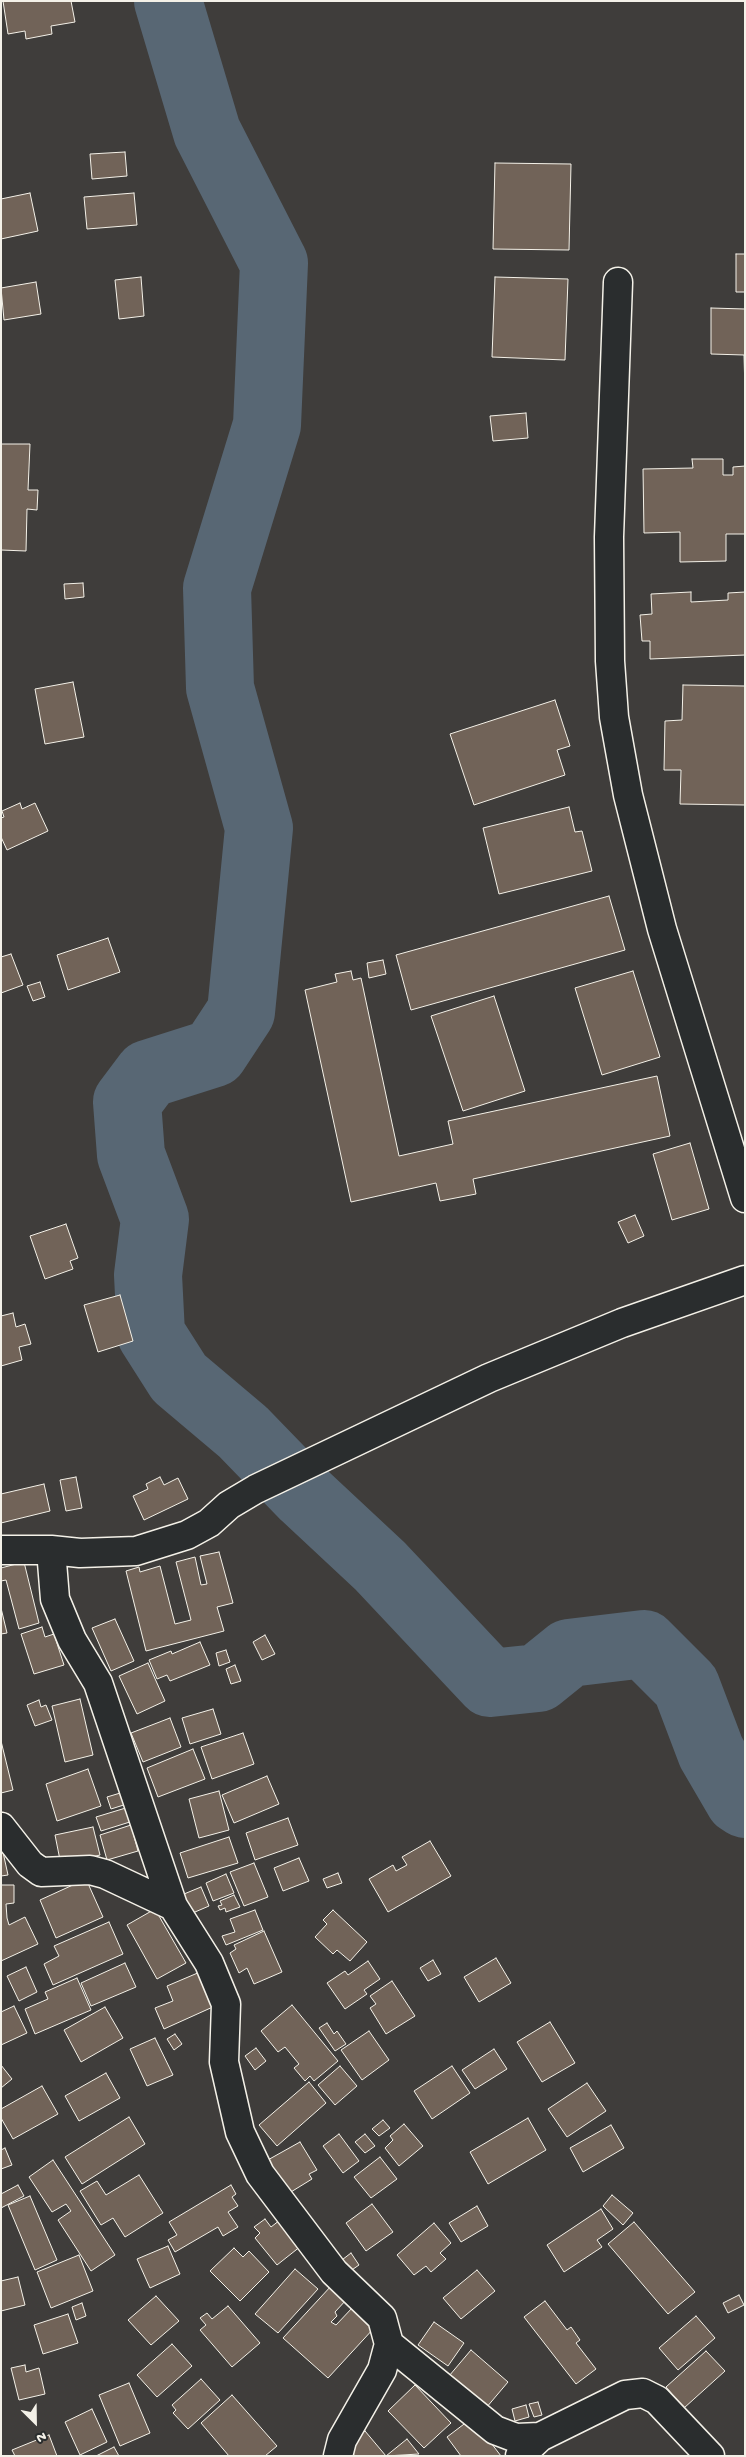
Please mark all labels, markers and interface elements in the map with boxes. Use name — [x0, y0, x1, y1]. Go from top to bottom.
north arrow — [10, 2397, 60, 2447]
text: N — [34, 2427, 49, 2446]

